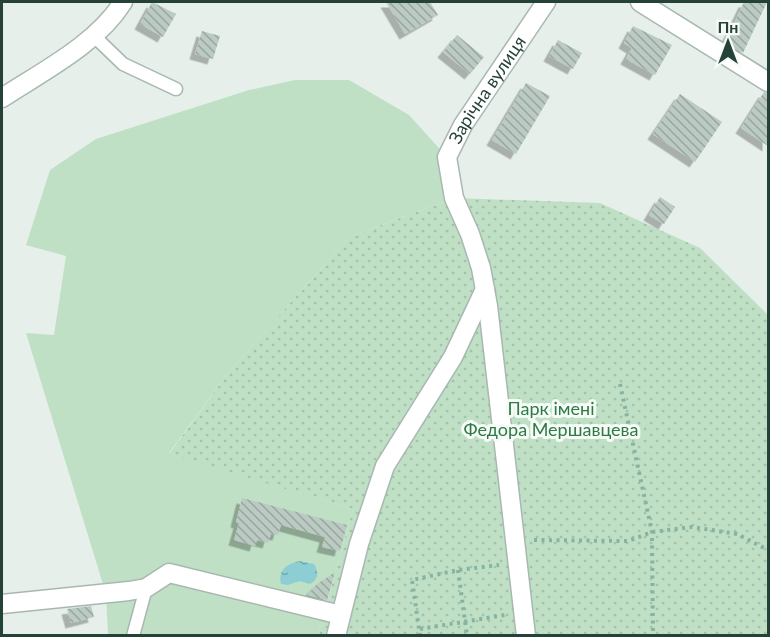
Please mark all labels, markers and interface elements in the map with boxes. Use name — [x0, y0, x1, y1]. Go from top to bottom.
north arrow — [698, 12, 758, 72]
text: Пн — [718, 17, 738, 36]
street label: Зарічна вулиця — [444, 31, 530, 147]
park label: Парк імені Федора Мершавцева — [463, 397, 639, 440]

